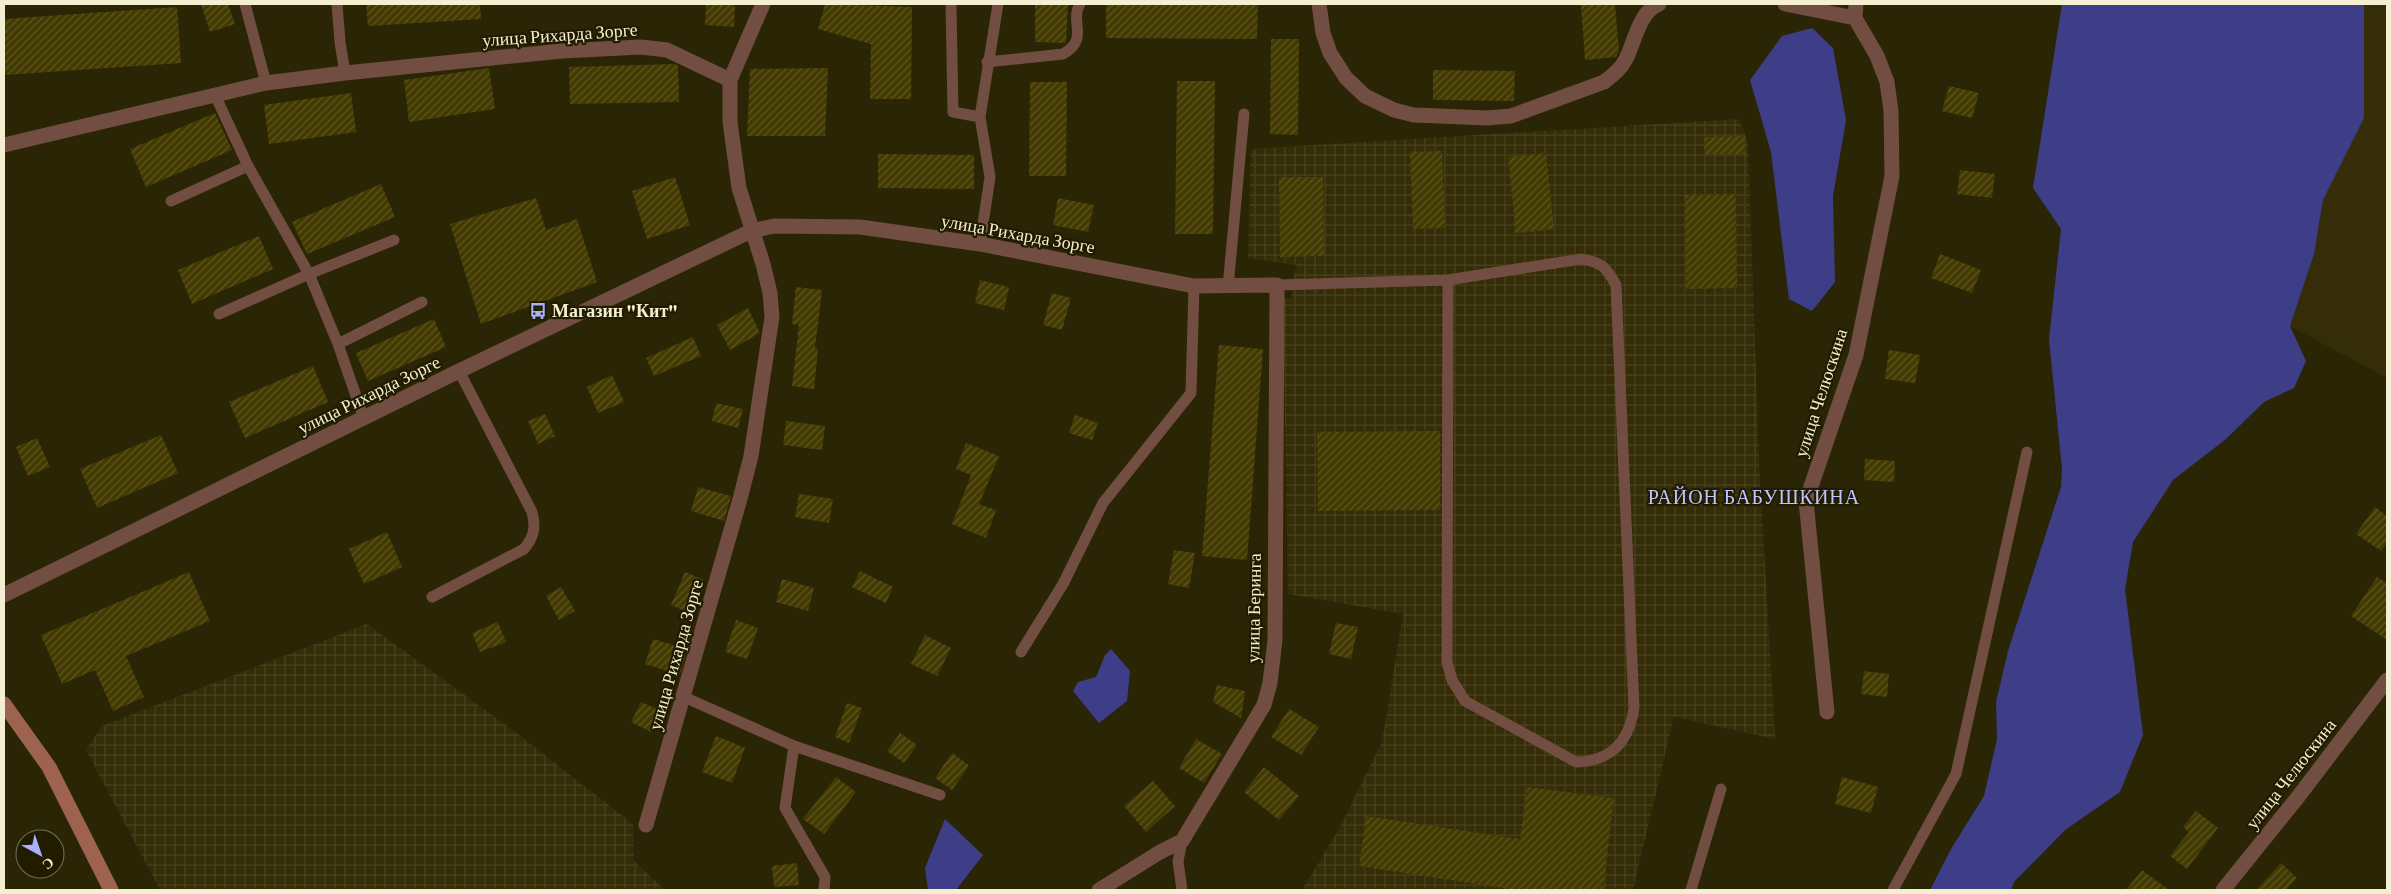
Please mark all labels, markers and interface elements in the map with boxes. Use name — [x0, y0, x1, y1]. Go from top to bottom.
street label: улица Рихарда Зорге — [482, 20, 638, 50]
street label: улица Рихарда Зорге — [940, 211, 1096, 257]
bus stop icon: Магазин "Кит" — [528, 301, 548, 321]
place label: Магазин "Кит" — [552, 301, 678, 321]
street label: улица Челюскина — [1791, 326, 1851, 460]
street label: улица Рихарда Зорге — [295, 352, 443, 438]
district label: РАЙОН БАБУШКИНА — [1648, 486, 1860, 508]
street label: улица Беринга — [1243, 553, 1265, 663]
street label: улица Рихарда Зорге — [645, 577, 707, 733]
street label: улица Челюскина — [2242, 715, 2340, 833]
north arrow — [15, 829, 65, 879]
text: С — [39, 855, 57, 873]

